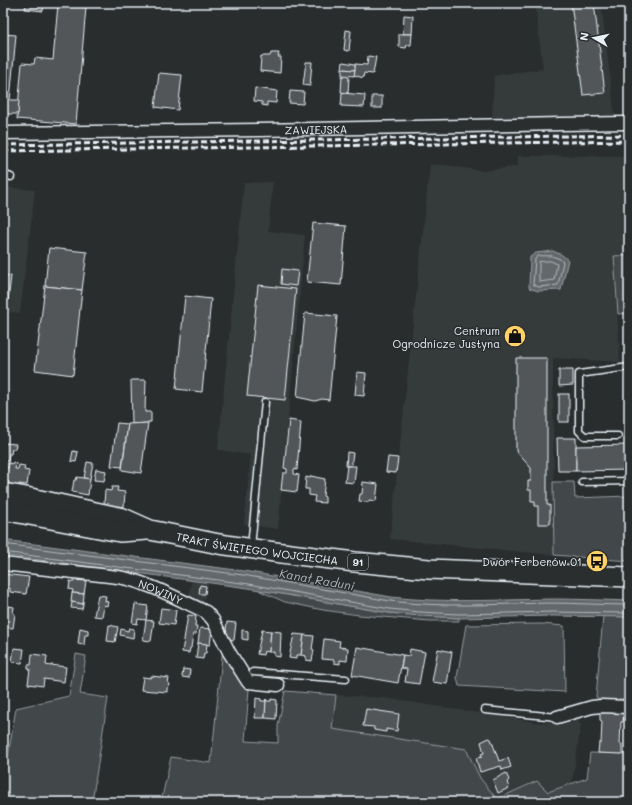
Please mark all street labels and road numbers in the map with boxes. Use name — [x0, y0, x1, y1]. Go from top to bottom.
street label: ZAWIEJSKA — [285, 121, 347, 137]
street label: TRAKT ŚWIĘTEGO WOJCIECHA — [175, 528, 339, 567]
road number: 91 — [348, 554, 368, 570]
street label: NOWINY — [137, 575, 186, 607]

